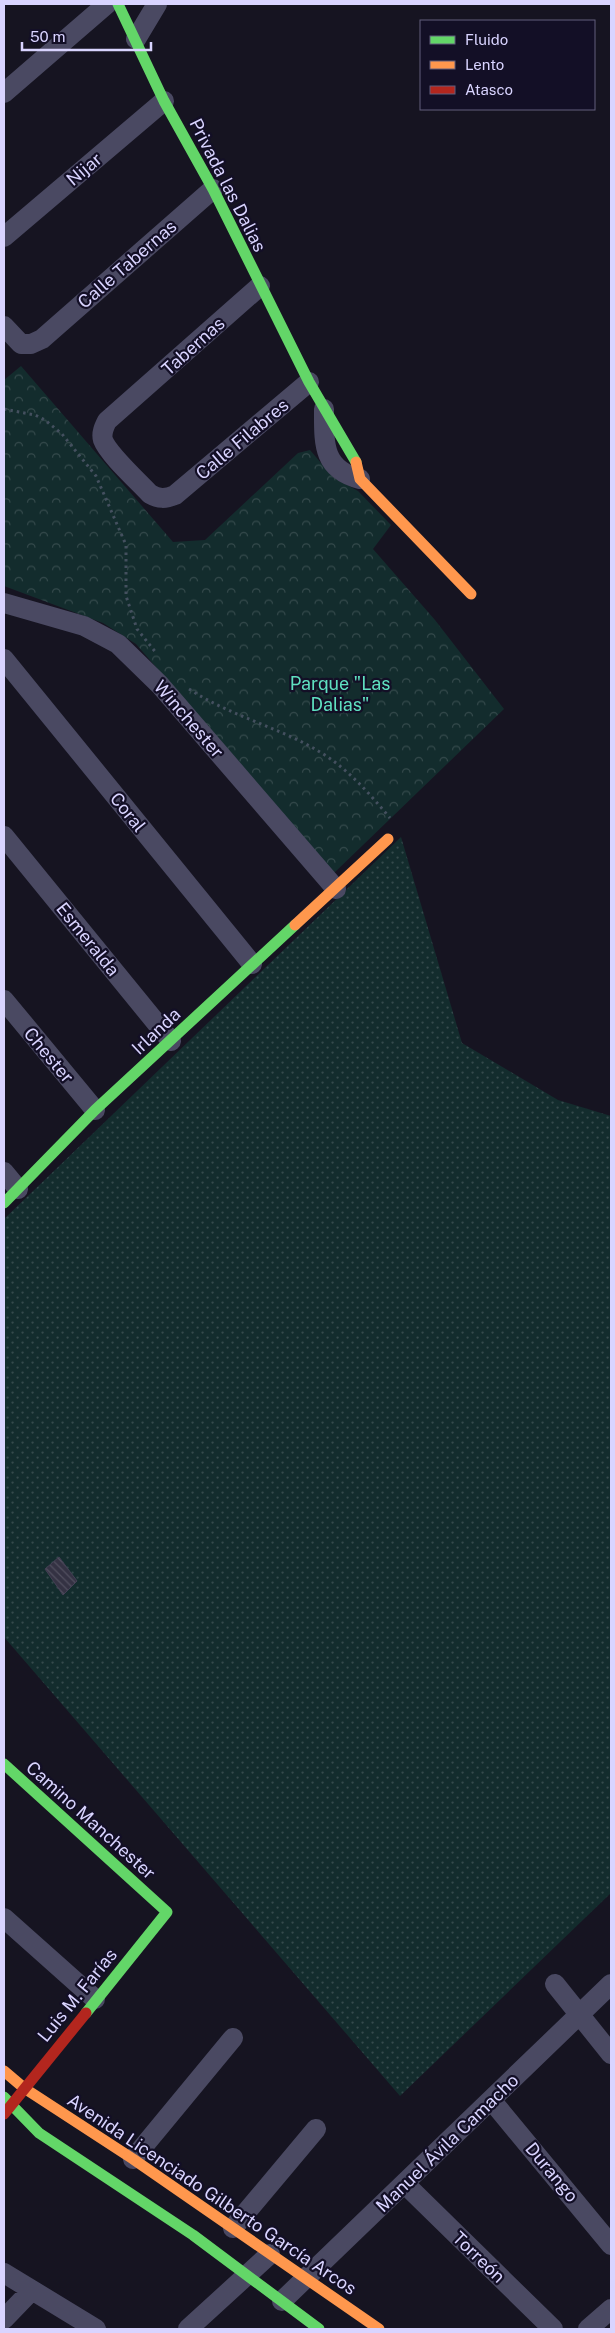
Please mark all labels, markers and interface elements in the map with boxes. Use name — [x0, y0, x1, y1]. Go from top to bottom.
scale bar — [22, 20, 151, 52]
legend — [420, 20, 595, 110]
text: 50 m — [30, 28, 65, 45]
text: Fluido — [465, 31, 508, 48]
text: Lento — [465, 56, 504, 73]
text: Atasco — [465, 81, 513, 98]
street label: Privada las Dalias — [185, 115, 271, 255]
street label: Nijar — [62, 148, 106, 190]
street label: Calle Tabernas — [73, 215, 181, 313]
street label: Tabernas — [157, 312, 229, 380]
street label: Calle Filabres — [191, 394, 293, 484]
park label: Parque "Las Dalias" — [290, 673, 390, 715]
street label: Winchester — [150, 676, 228, 762]
street label: Coral — [106, 788, 150, 836]
street label: Esmeralda — [52, 898, 124, 980]
street label: Irlanda — [127, 1003, 185, 1059]
street label: Chester — [20, 1023, 78, 1087]
street label: Camino Manchester — [22, 1756, 160, 1884]
street label: Luis M. Farías — [33, 1944, 121, 2046]
street label: Manuel Ávila Camacho — [371, 2069, 523, 2216]
street label: Avenida Licenciado Gilberto García Arcos — [63, 2089, 361, 2299]
street label: Durango — [521, 2138, 583, 2206]
street label: Torreón — [449, 2227, 509, 2287]

